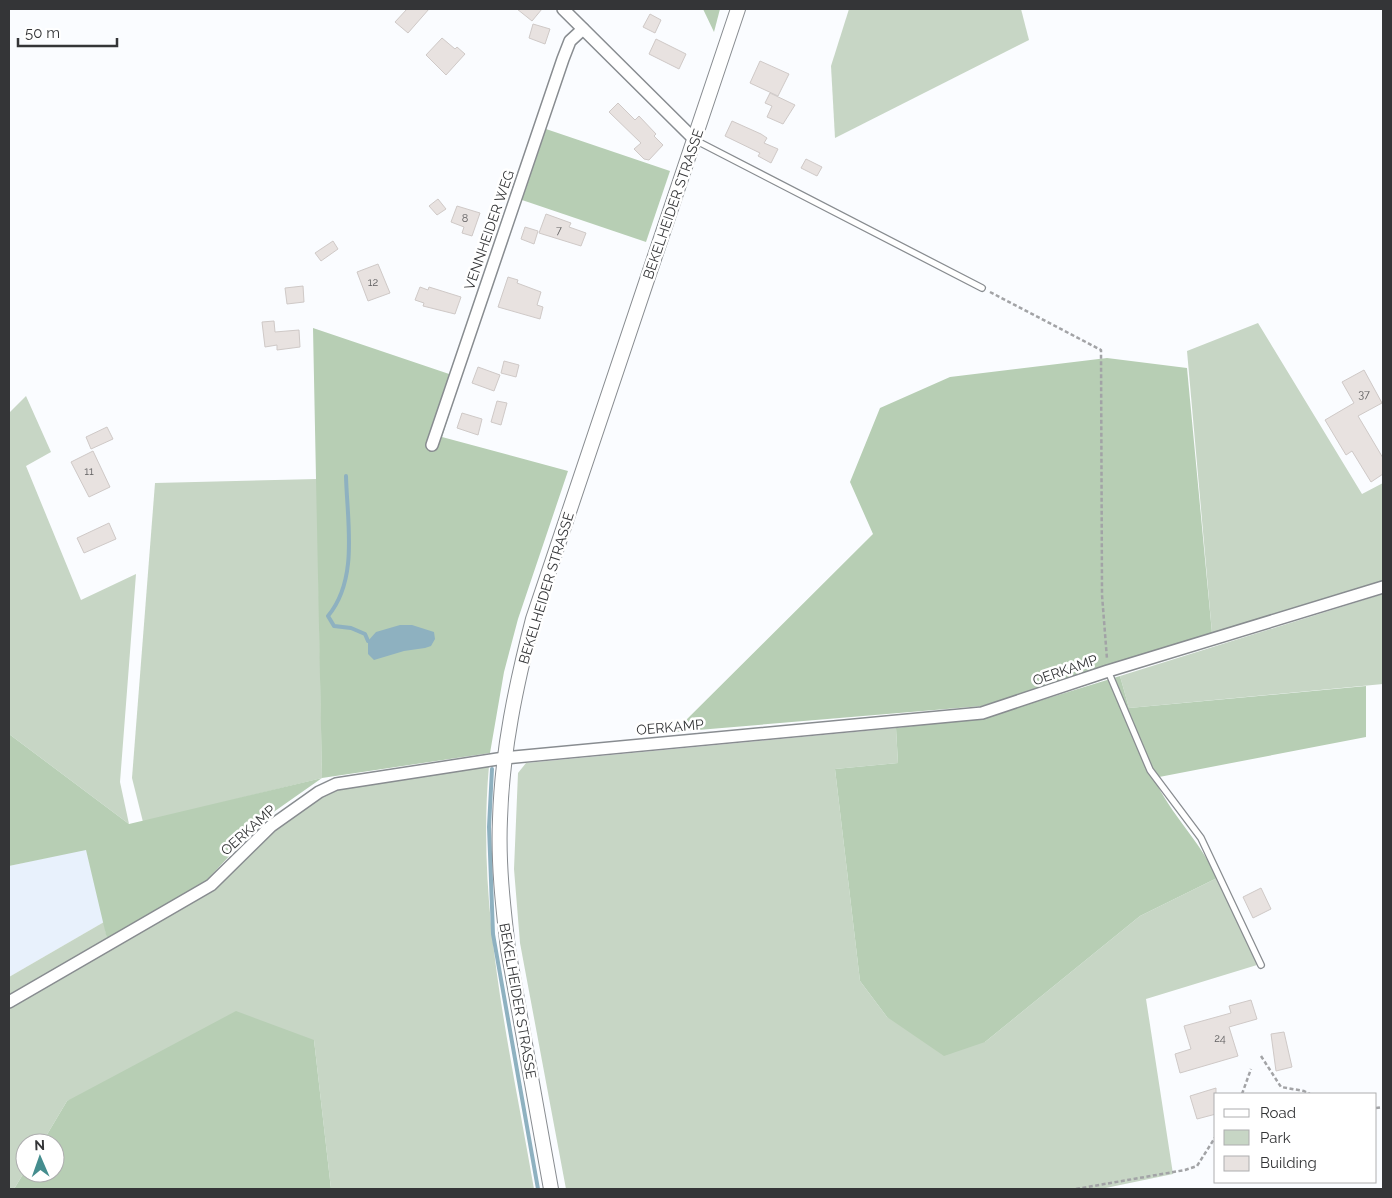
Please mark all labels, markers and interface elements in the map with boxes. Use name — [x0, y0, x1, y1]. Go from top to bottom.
scale bar — [18, 15, 116, 47]
text: 50 m — [25, 24, 60, 42]
street label: BEKELHEIDER STRASSE — [640, 127, 706, 281]
street label: VENNHEIDER WEG — [461, 168, 517, 292]
house number: 8 — [462, 212, 468, 225]
house number: 7 — [556, 224, 562, 237]
house number: 12 — [368, 276, 378, 289]
house number: 37 — [1358, 388, 1370, 401]
house number: 11 — [84, 465, 94, 478]
street label: BEKELHEIDER STRASSE — [515, 510, 577, 666]
street label: OERKAMP — [1030, 651, 1100, 689]
street label: OERKAMP — [636, 716, 705, 738]
street label: OERKAMP — [218, 801, 279, 859]
street label: BEKELHEIDER STRASSE — [496, 922, 540, 1080]
house number: 24 — [1214, 1032, 1226, 1045]
legend — [1214, 1093, 1377, 1183]
text: Road — [1260, 1104, 1296, 1122]
text: Park — [1260, 1129, 1291, 1147]
north arrow — [15, 1133, 65, 1183]
text: N — [34, 1137, 45, 1153]
text: Building — [1260, 1154, 1317, 1172]

